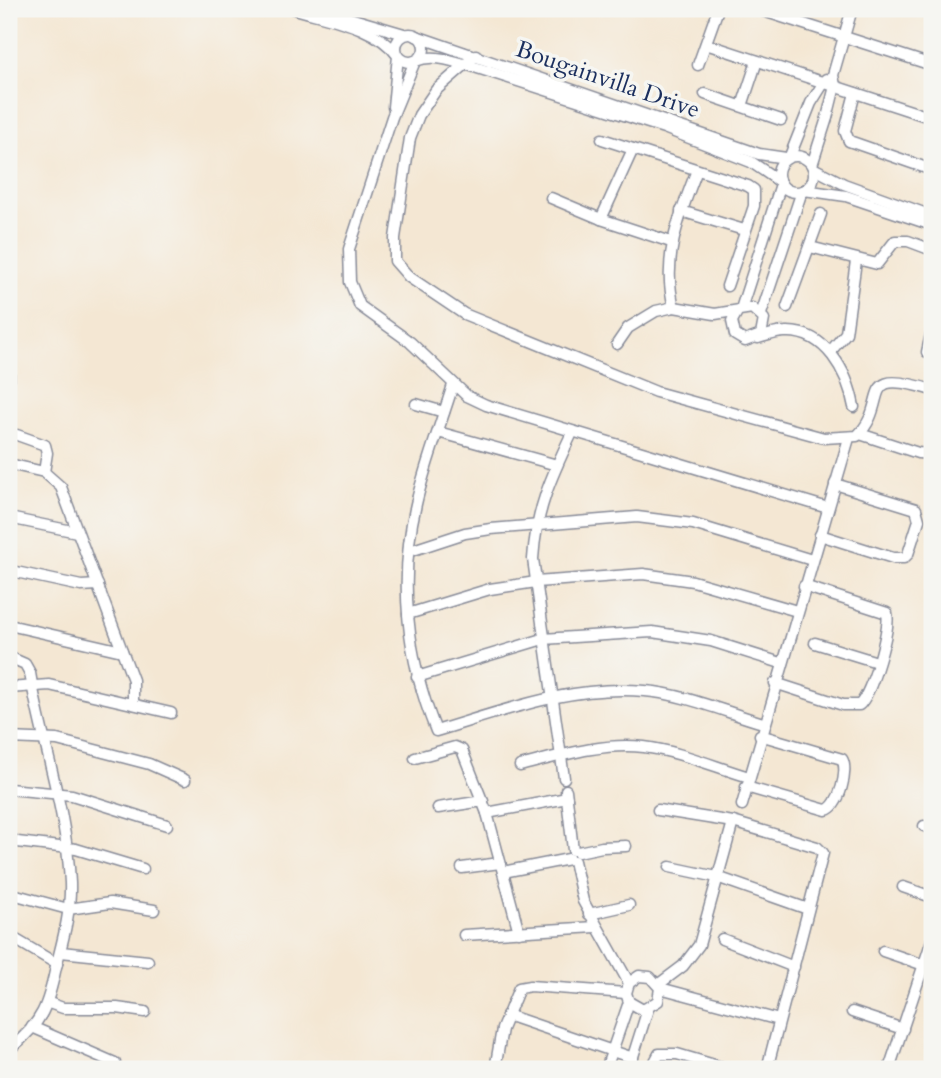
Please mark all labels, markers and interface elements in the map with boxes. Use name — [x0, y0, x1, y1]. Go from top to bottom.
street label: Bougainvilla Drive — [511, 33, 704, 126]

